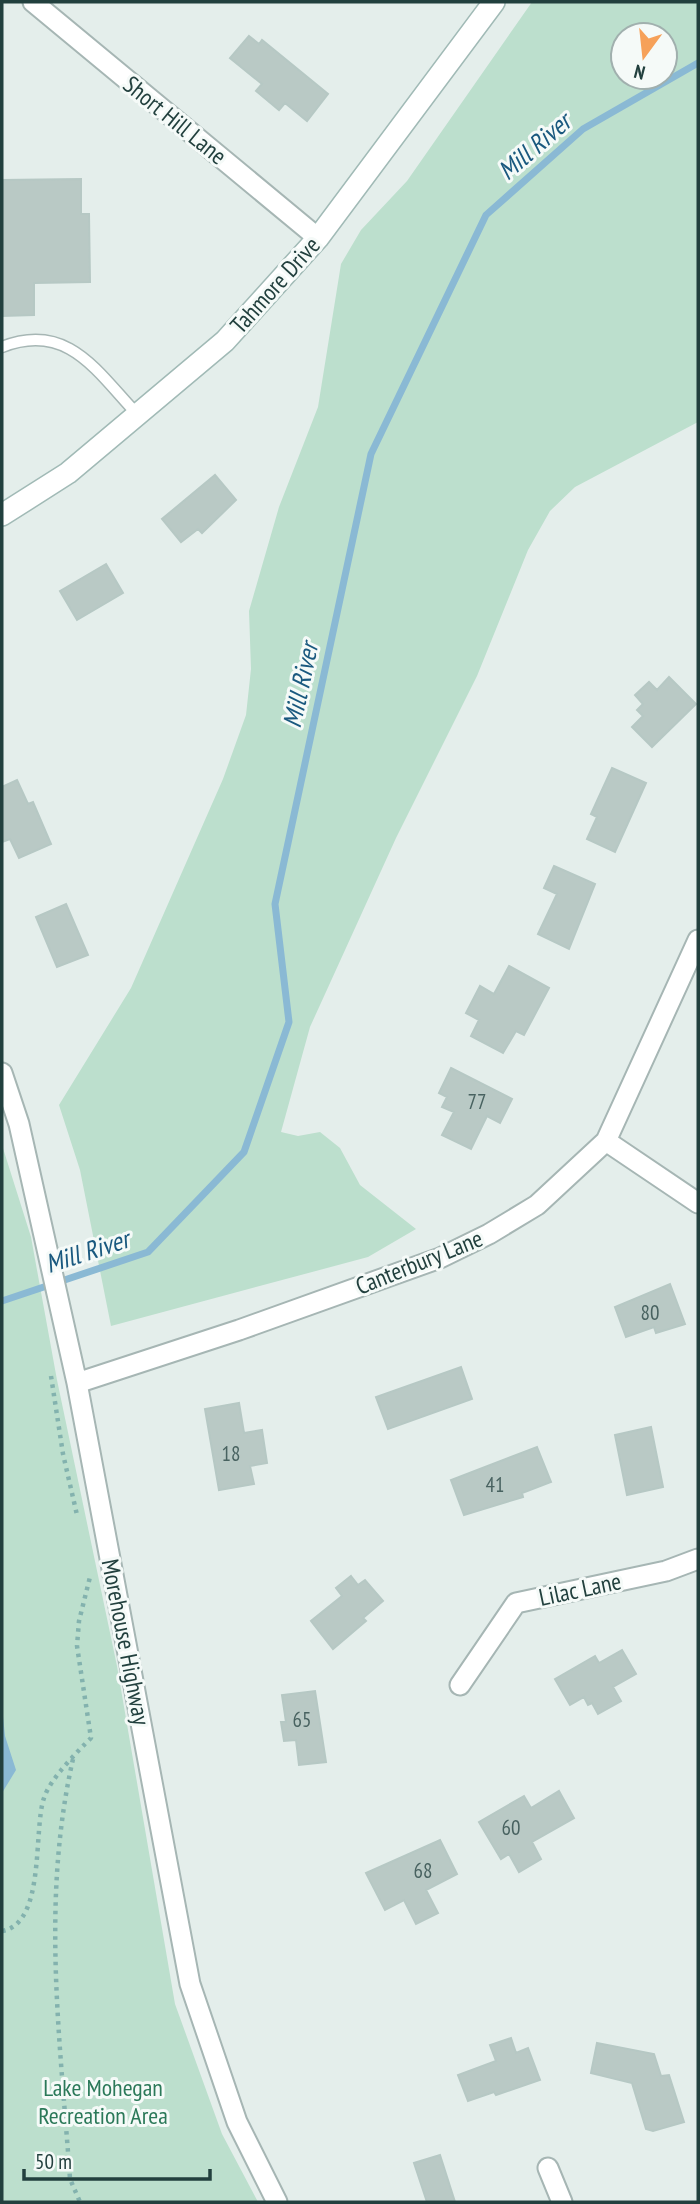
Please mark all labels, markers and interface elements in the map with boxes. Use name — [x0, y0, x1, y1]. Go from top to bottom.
north arrow — [609, 21, 679, 91]
text: N — [632, 60, 648, 85]
street label: Short Hill Lane — [117, 69, 233, 171]
water label: Mill River — [491, 103, 580, 187]
street label: Tahmore Drive — [223, 230, 327, 340]
water label: Mill River — [275, 636, 326, 730]
house number: 77 — [468, 1088, 486, 1115]
water label: Mill River — [41, 1221, 137, 1280]
street label: Canterbury Lane — [351, 1222, 487, 1302]
house number: 80 — [641, 1299, 659, 1326]
house number: 18 — [222, 1440, 240, 1467]
house number: 41 — [486, 1471, 504, 1498]
street label: Morehouse Highway — [95, 1556, 157, 1728]
street label: Lilac Lane — [536, 1565, 624, 1613]
house number: 65 — [293, 1706, 311, 1733]
house number: 60 — [502, 1814, 520, 1841]
house number: 68 — [414, 1857, 432, 1884]
park label: Lake Mohegan Recreation Area — [38, 2072, 168, 2131]
scale bar — [24, 2138, 210, 2182]
text: 50 m — [35, 2148, 72, 2175]

